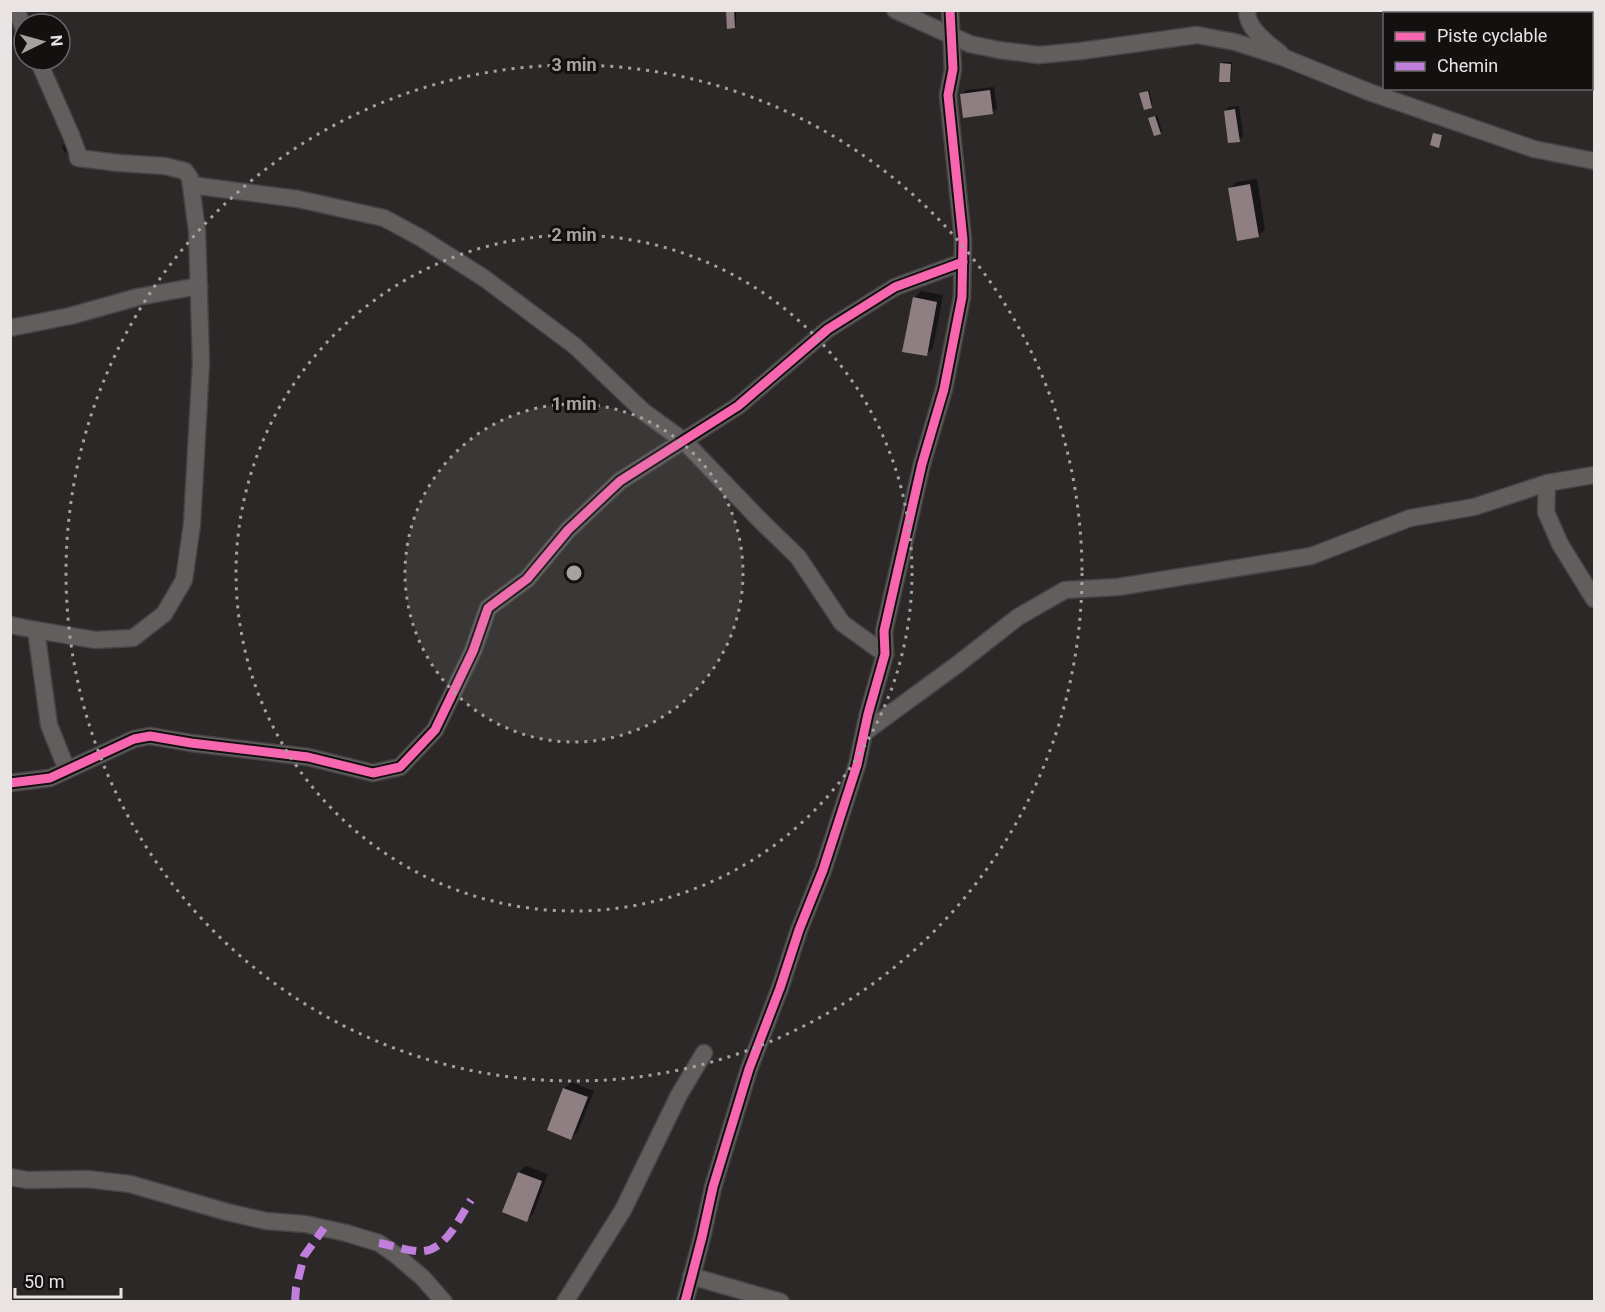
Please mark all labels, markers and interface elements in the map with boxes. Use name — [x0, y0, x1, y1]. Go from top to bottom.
north arrow — [12, 12, 72, 72]
legend — [1383, 12, 1593, 90]
text: Piste cyclable — [1437, 25, 1547, 46]
text: N — [46, 34, 66, 47]
text: 3 min — [551, 54, 597, 75]
text: Chemin — [1437, 55, 1498, 76]
text: 2 min — [551, 224, 597, 245]
text: 1 min — [551, 393, 597, 414]
centre of rings — [564, 563, 584, 583]
scale bar — [15, 1261, 122, 1299]
text: 50 m — [24, 1271, 64, 1292]

